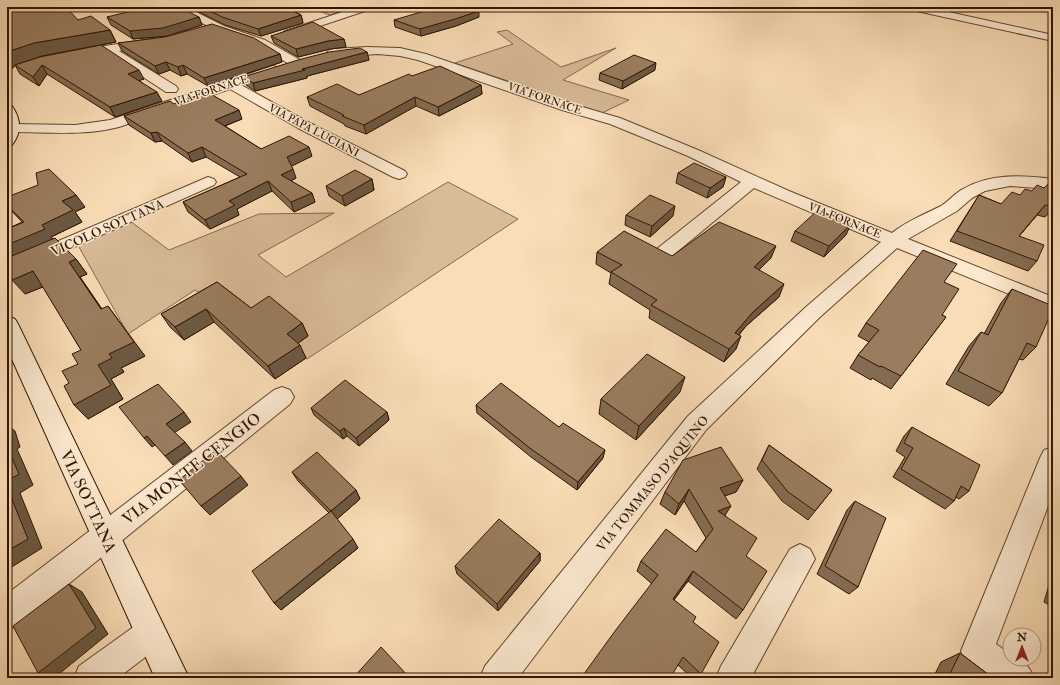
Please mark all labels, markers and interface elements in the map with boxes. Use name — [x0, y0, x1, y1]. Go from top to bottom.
street label: VIA FORNACE — [172, 72, 250, 109]
street label: VIA FORNACE — [506, 80, 584, 117]
street label: VIA PAPA LUCIANI — [266, 101, 362, 160]
street label: VICOLO SOTTANA — [48, 196, 167, 260]
street label: VIA FORNACE — [806, 200, 883, 241]
street label: VIA MONTE CENGIO — [118, 408, 265, 529]
street label: VIA TOMMASO D'AQUINO — [593, 413, 712, 555]
street label: VIA SOTTANA — [56, 447, 121, 556]
north arrow — [1002, 627, 1042, 667]
text: N — [1016, 631, 1028, 644]

